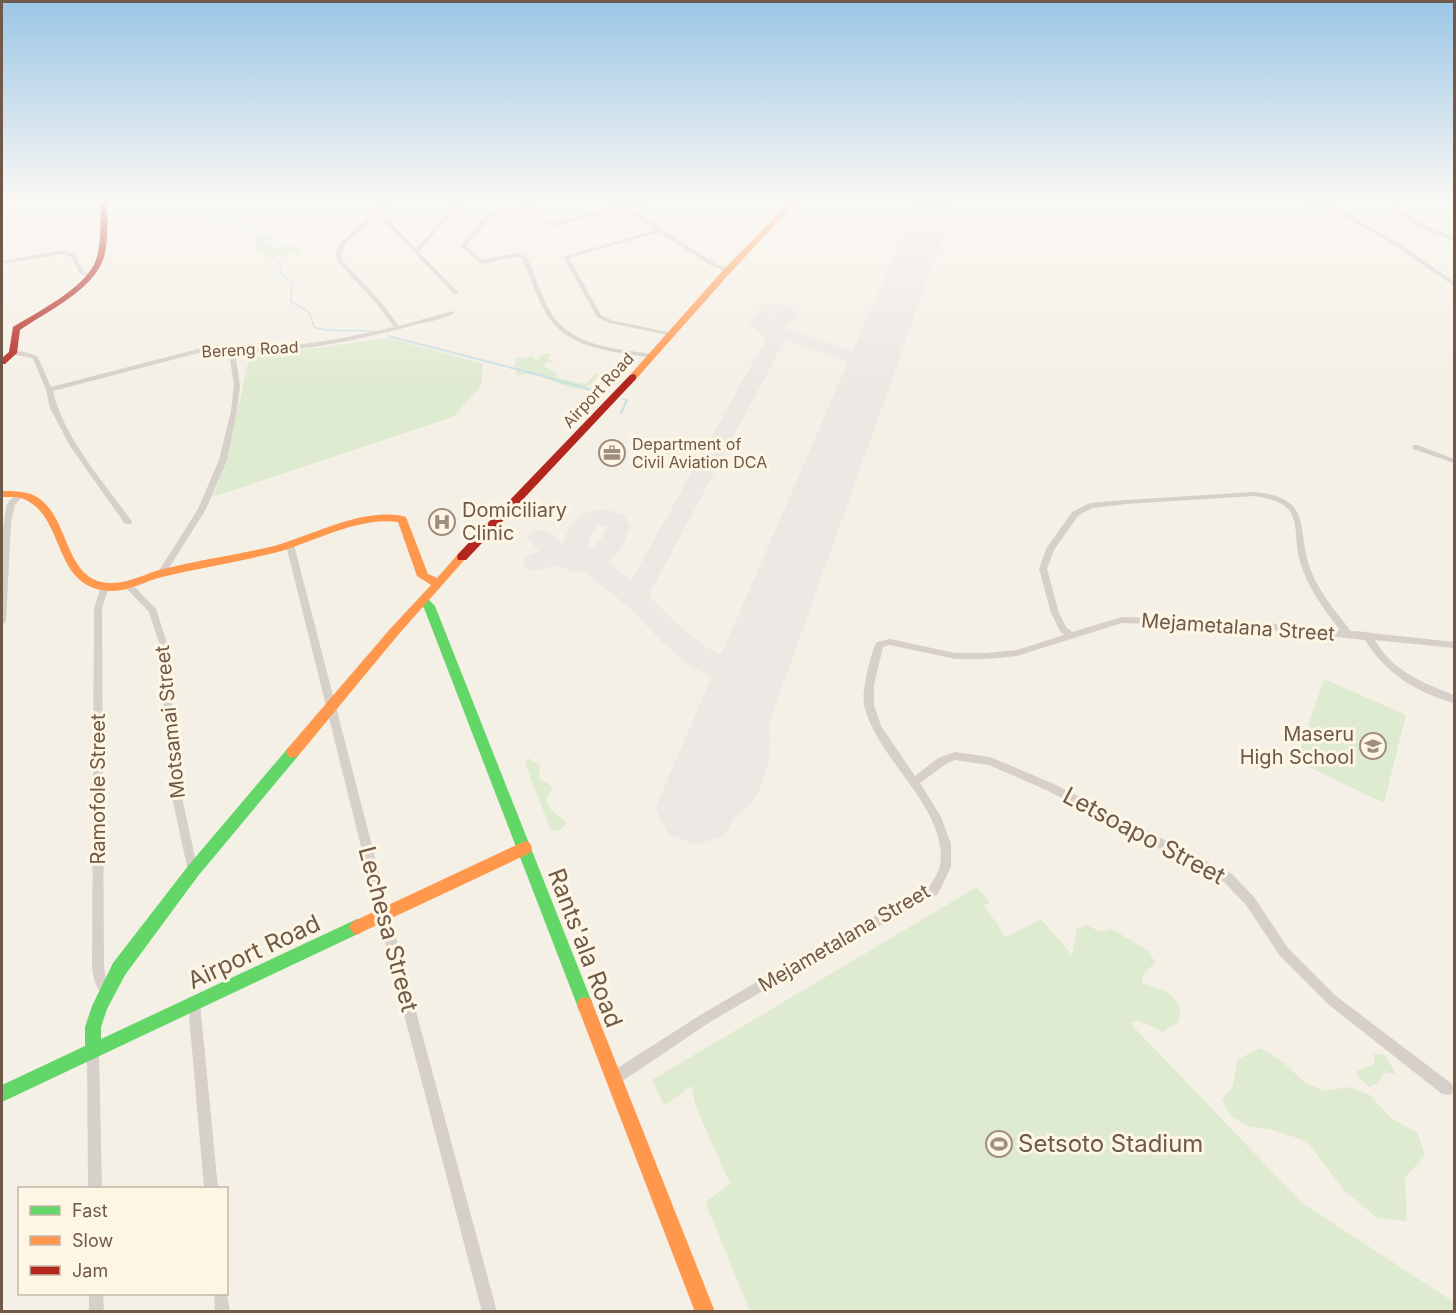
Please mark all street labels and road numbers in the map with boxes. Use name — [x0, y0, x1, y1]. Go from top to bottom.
street label: Bereng Road — [201, 336, 299, 362]
street label: Airport Road — [558, 348, 638, 432]
street label: Mejametalana Street — [1140, 608, 1336, 646]
street label: Motsamai Street — [150, 644, 190, 800]
street label: Ramofole Street — [86, 713, 110, 864]
street label: Letsoapo Street — [1058, 781, 1230, 891]
street label: Lechesa Street — [352, 843, 425, 1015]
street label: Rants'ala Road — [542, 864, 629, 1031]
street label: Mejametalana Street — [754, 879, 934, 997]
street label: Airport Road — [183, 908, 325, 995]

